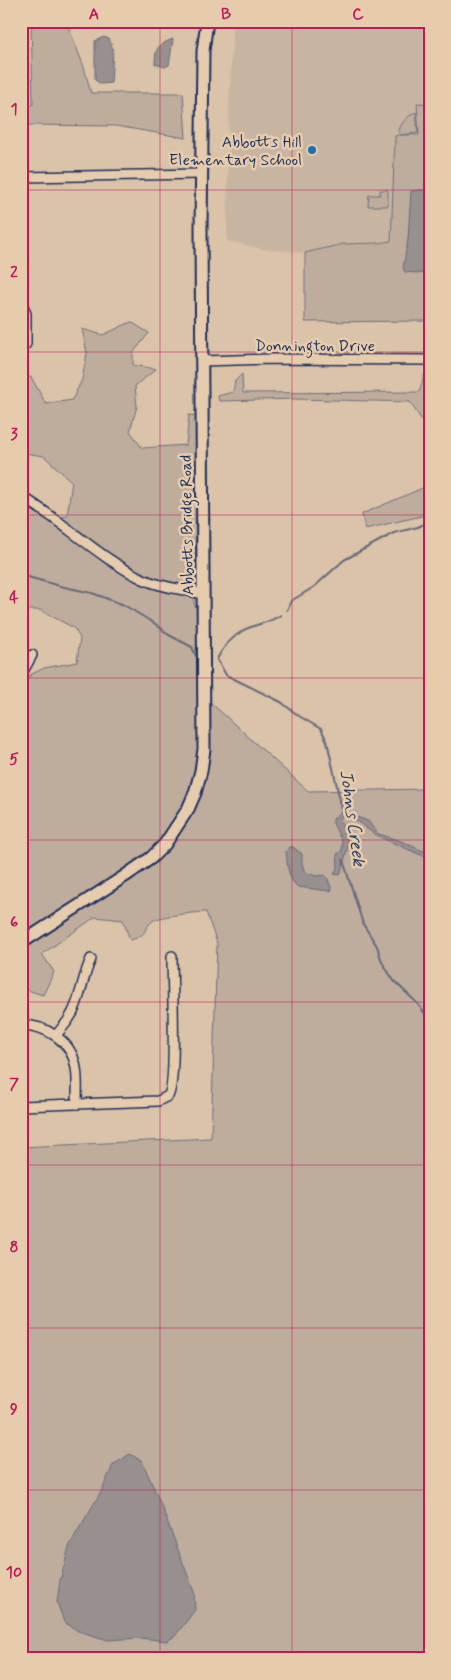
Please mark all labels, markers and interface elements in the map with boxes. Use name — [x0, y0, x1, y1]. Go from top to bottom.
text: A — [89, 4, 99, 25]
text: B — [221, 4, 231, 25]
text: C — [352, 4, 364, 25]
text: 1 — [10, 99, 18, 120]
place label: Abbotts Hill Elementary School — [169, 132, 302, 171]
marker: Abbotts Hill Elementary School — [306, 144, 318, 156]
text: 2 — [10, 262, 18, 283]
street label: Donnington Drive — [255, 336, 375, 358]
text: 3 — [10, 424, 18, 445]
street label: Abbotts Bridge Road — [176, 455, 200, 595]
text: 4 — [9, 587, 19, 608]
text: 5 — [9, 749, 19, 770]
water label: Johns Creek — [333, 768, 371, 869]
text: 6 — [10, 912, 18, 933]
text: 7 — [9, 1074, 19, 1095]
text: 8 — [9, 1237, 19, 1258]
text: 9 — [10, 1399, 18, 1420]
text: 10 — [6, 1562, 22, 1583]

